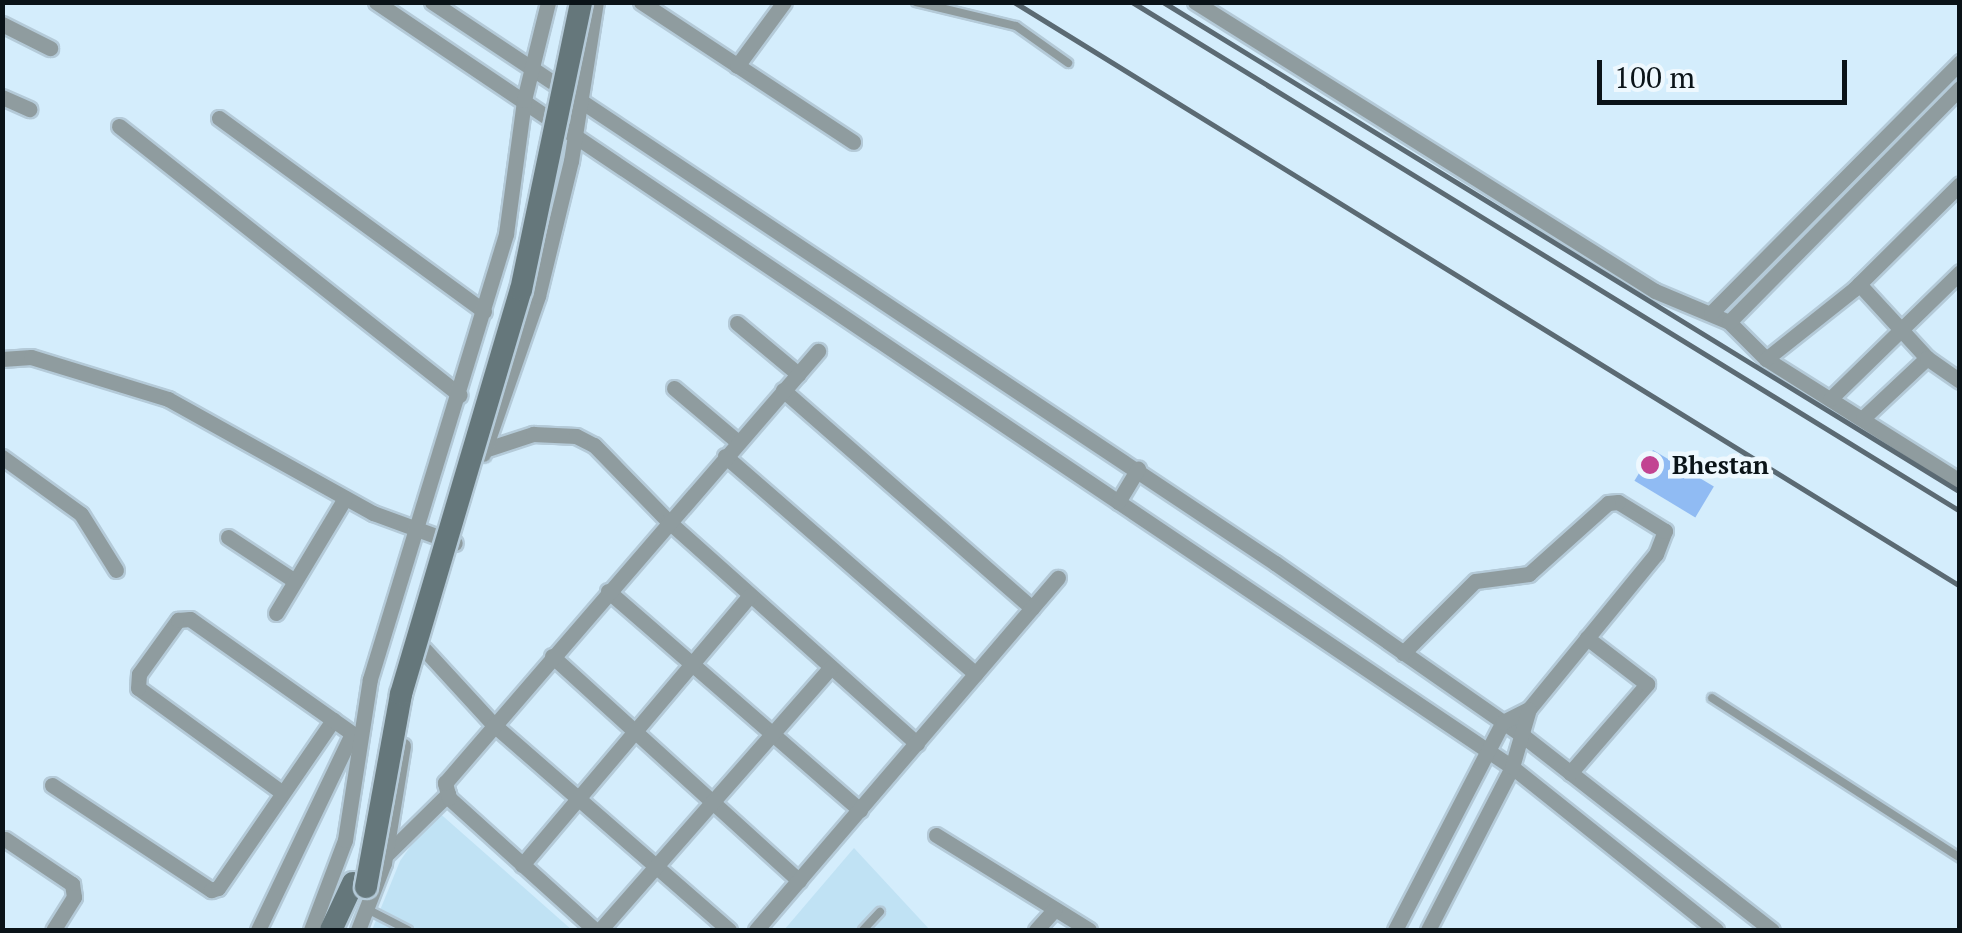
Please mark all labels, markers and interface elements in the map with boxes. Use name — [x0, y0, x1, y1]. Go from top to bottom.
scale bar — [1602, 40, 1852, 102]
text: 100 m — [1614, 57, 1695, 97]
place label: Bhestan — [1672, 450, 1769, 480]
marker: Bhestan — [1637, 452, 1663, 478]

